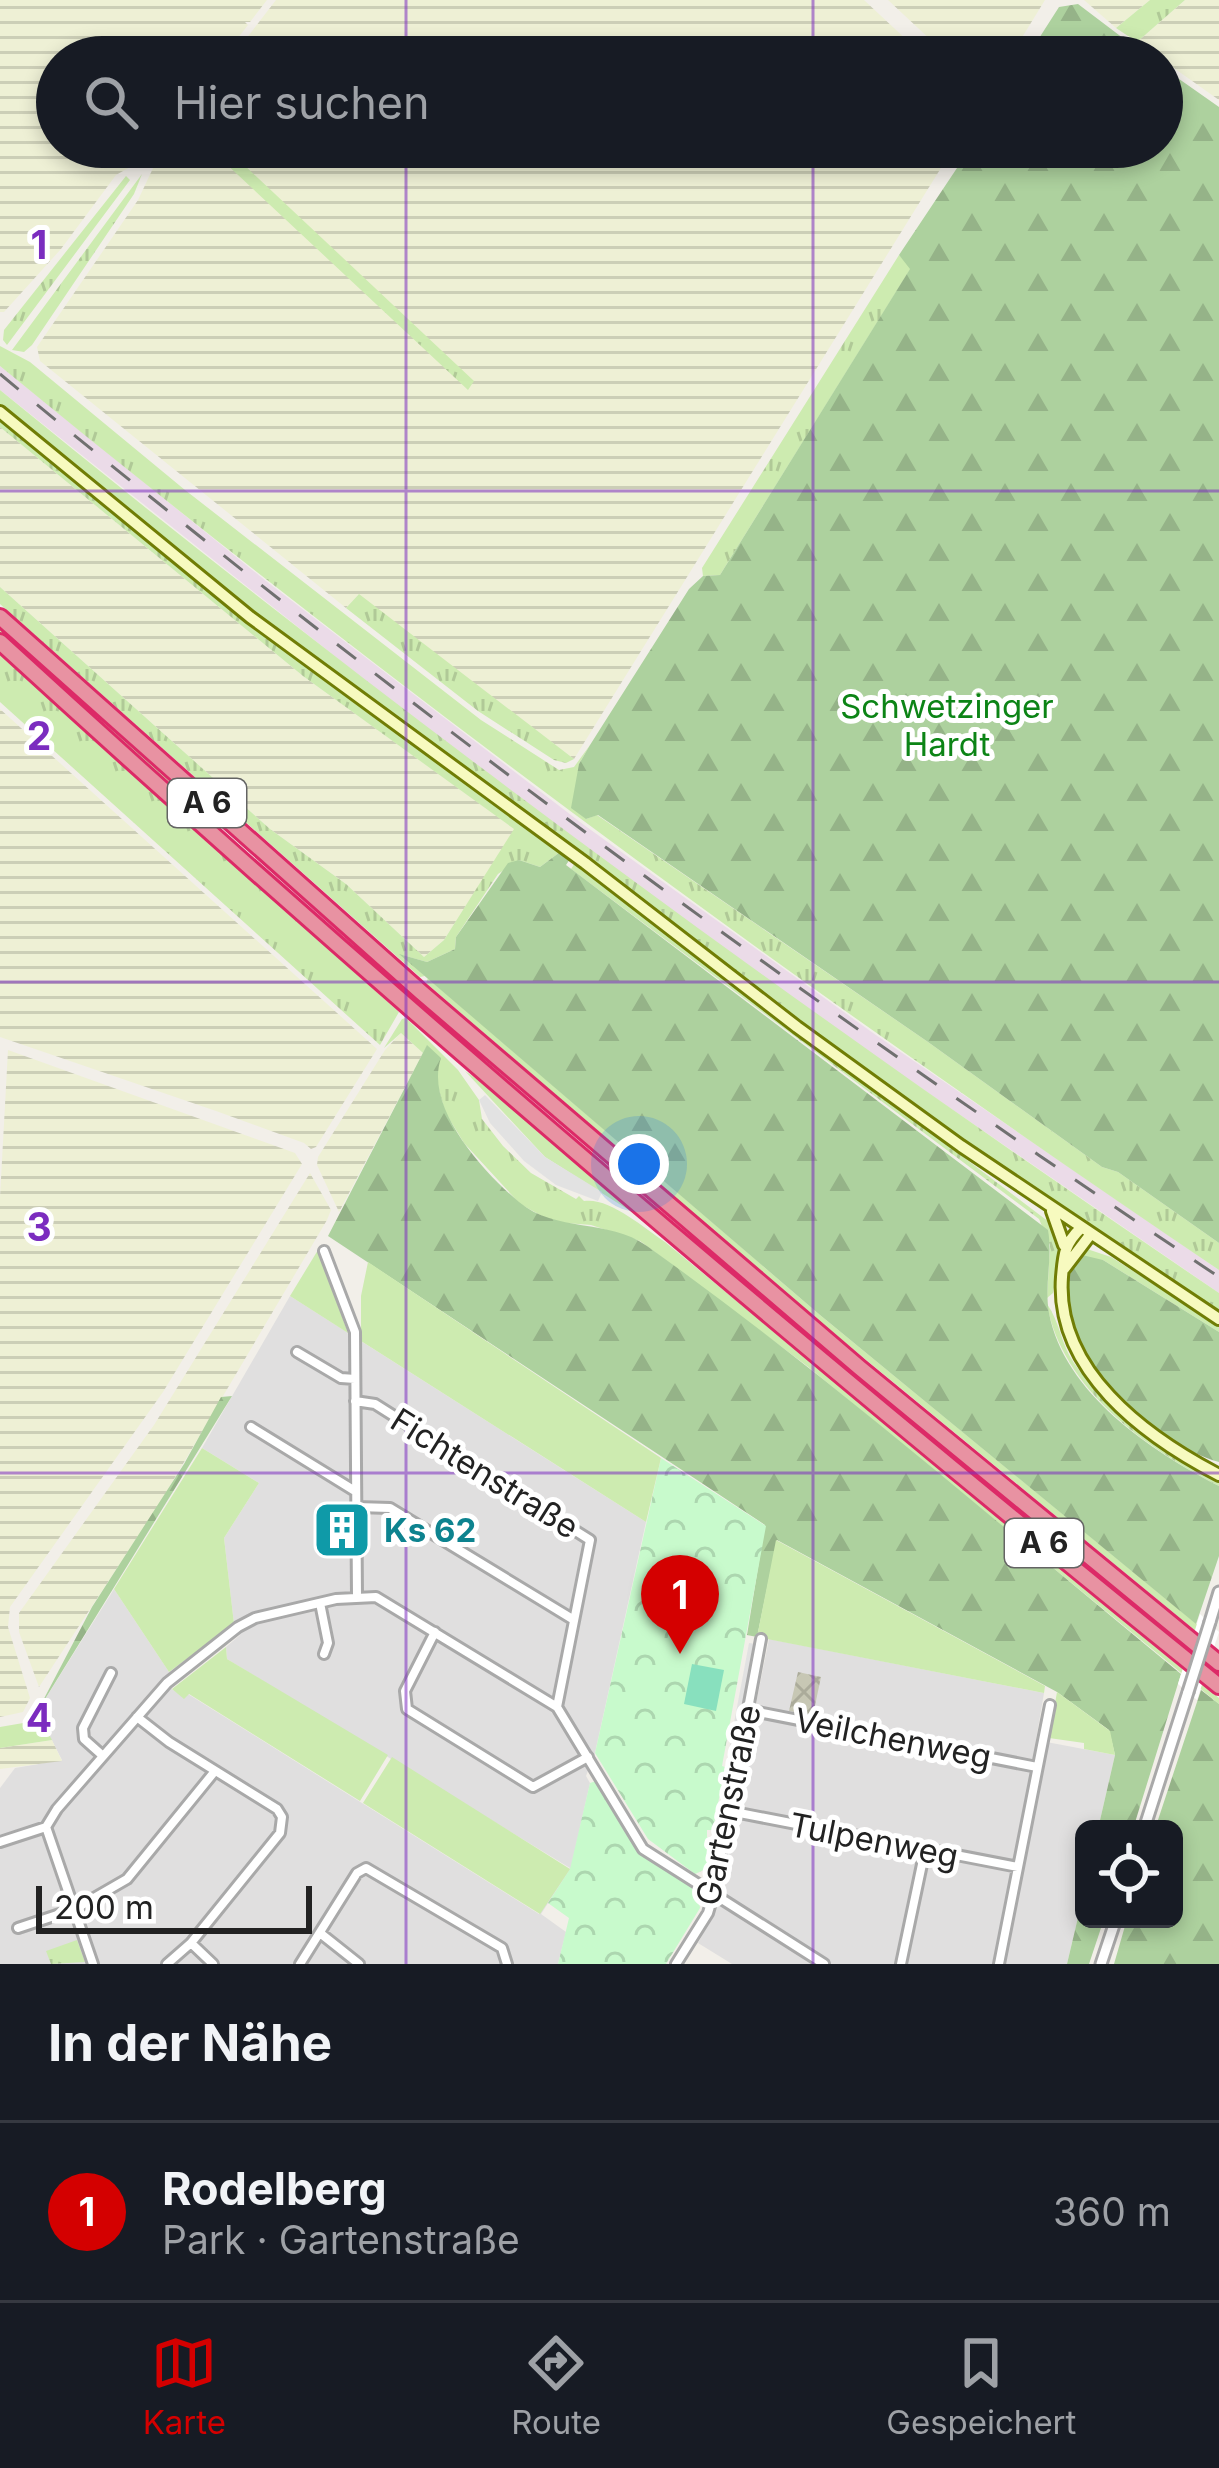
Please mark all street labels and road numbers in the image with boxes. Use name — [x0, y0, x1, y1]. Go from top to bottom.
road number: A 6 — [168, 779, 246, 827]
street label: Fichtenstraße — [384, 1399, 586, 1547]
road number: A 6 — [1005, 1519, 1083, 1567]
street label: Veilchenweg — [791, 1699, 995, 1777]
street label: Gartenstraße — [687, 1701, 769, 1909]
street label: Tulpenweg — [786, 1804, 962, 1876]

